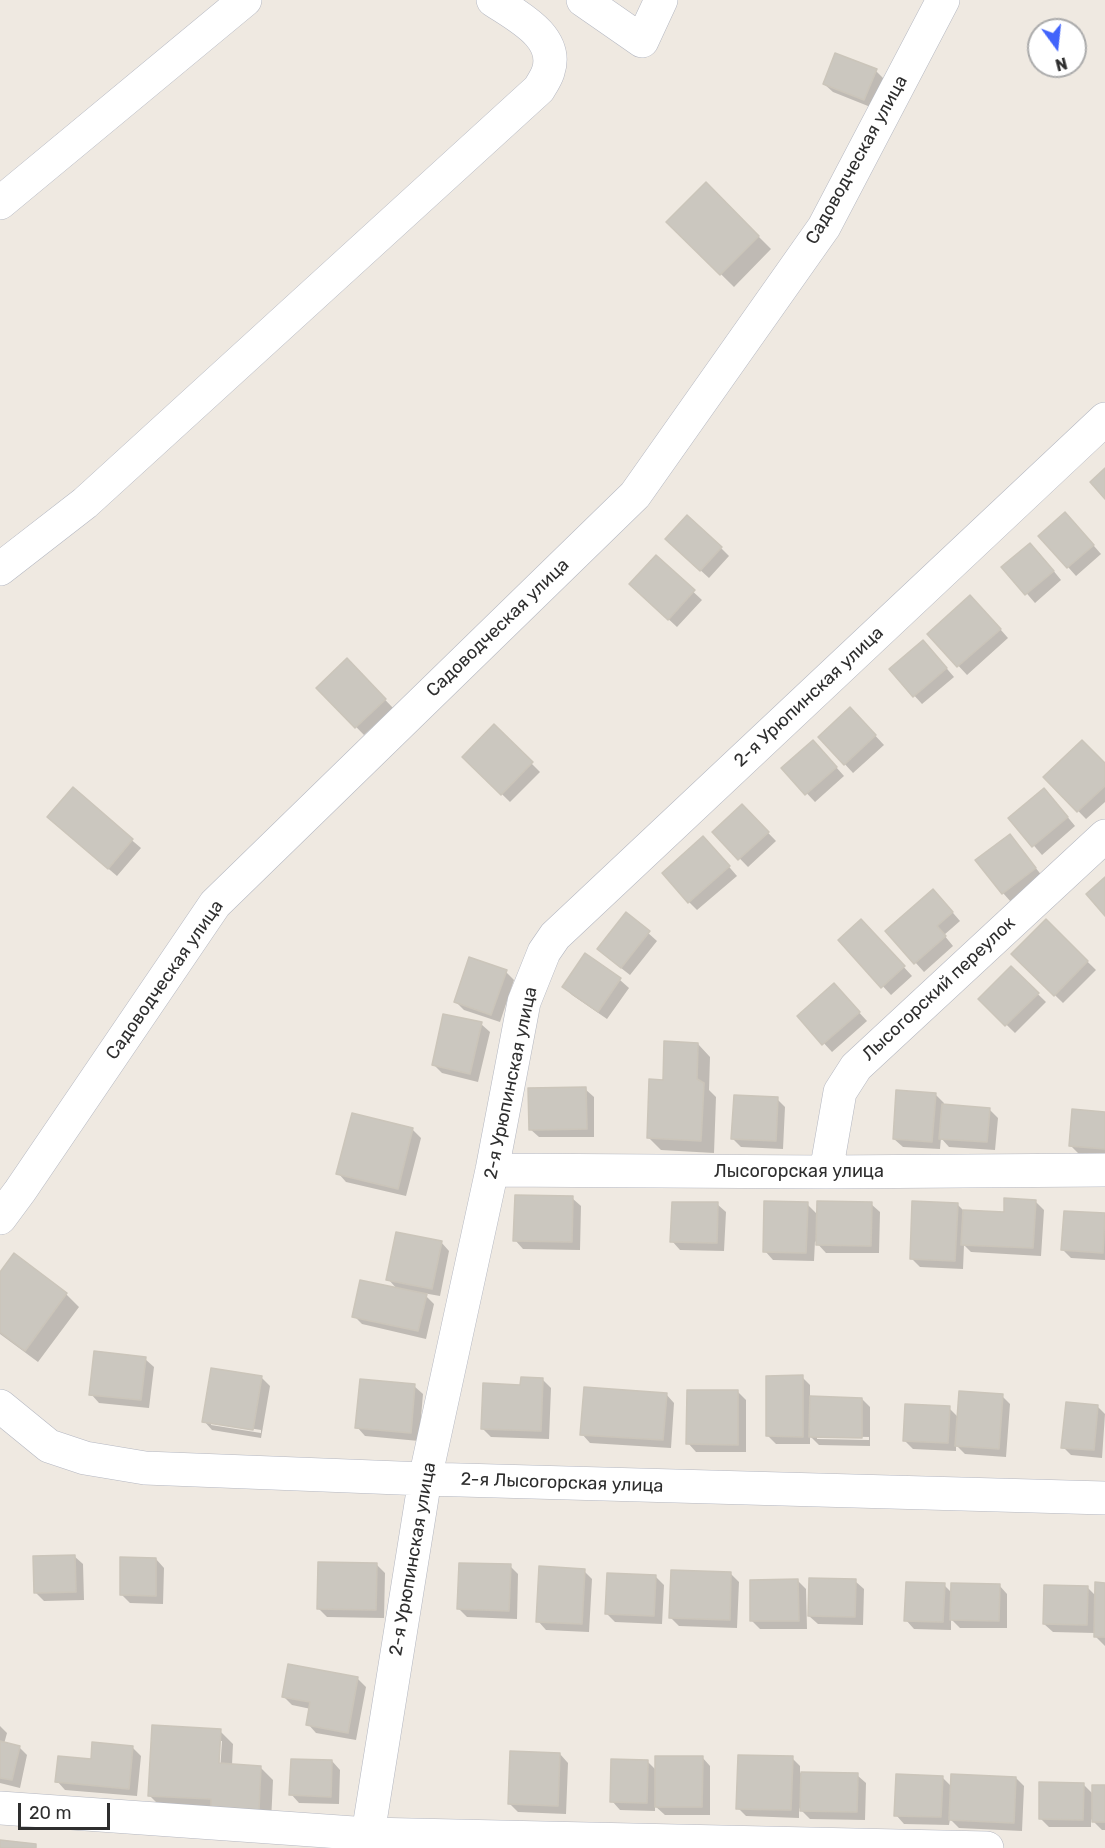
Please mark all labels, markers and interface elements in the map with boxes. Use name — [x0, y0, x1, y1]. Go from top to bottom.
north arrow — [1027, 18, 1087, 78]
text: N — [1053, 53, 1069, 75]
street label: Садоводческая улица — [802, 72, 912, 248]
street label: Садоводческая улица — [422, 554, 574, 702]
street label: 2-я Урюпинская улица — [730, 622, 888, 772]
street label: Садоводческая улица — [102, 896, 228, 1064]
street label: Лысогорский переулок — [858, 913, 1020, 1065]
street label: 2-я Урюпинская улица — [480, 985, 542, 1181]
street label: Лысогорская улица — [714, 1161, 884, 1183]
street label: 2-я Урюпинская улица — [385, 1461, 441, 1657]
street label: 2-я Лысогорская улица — [460, 1469, 664, 1497]
scale bar — [21, 1791, 112, 1829]
text: 20 m — [29, 1802, 71, 1824]

